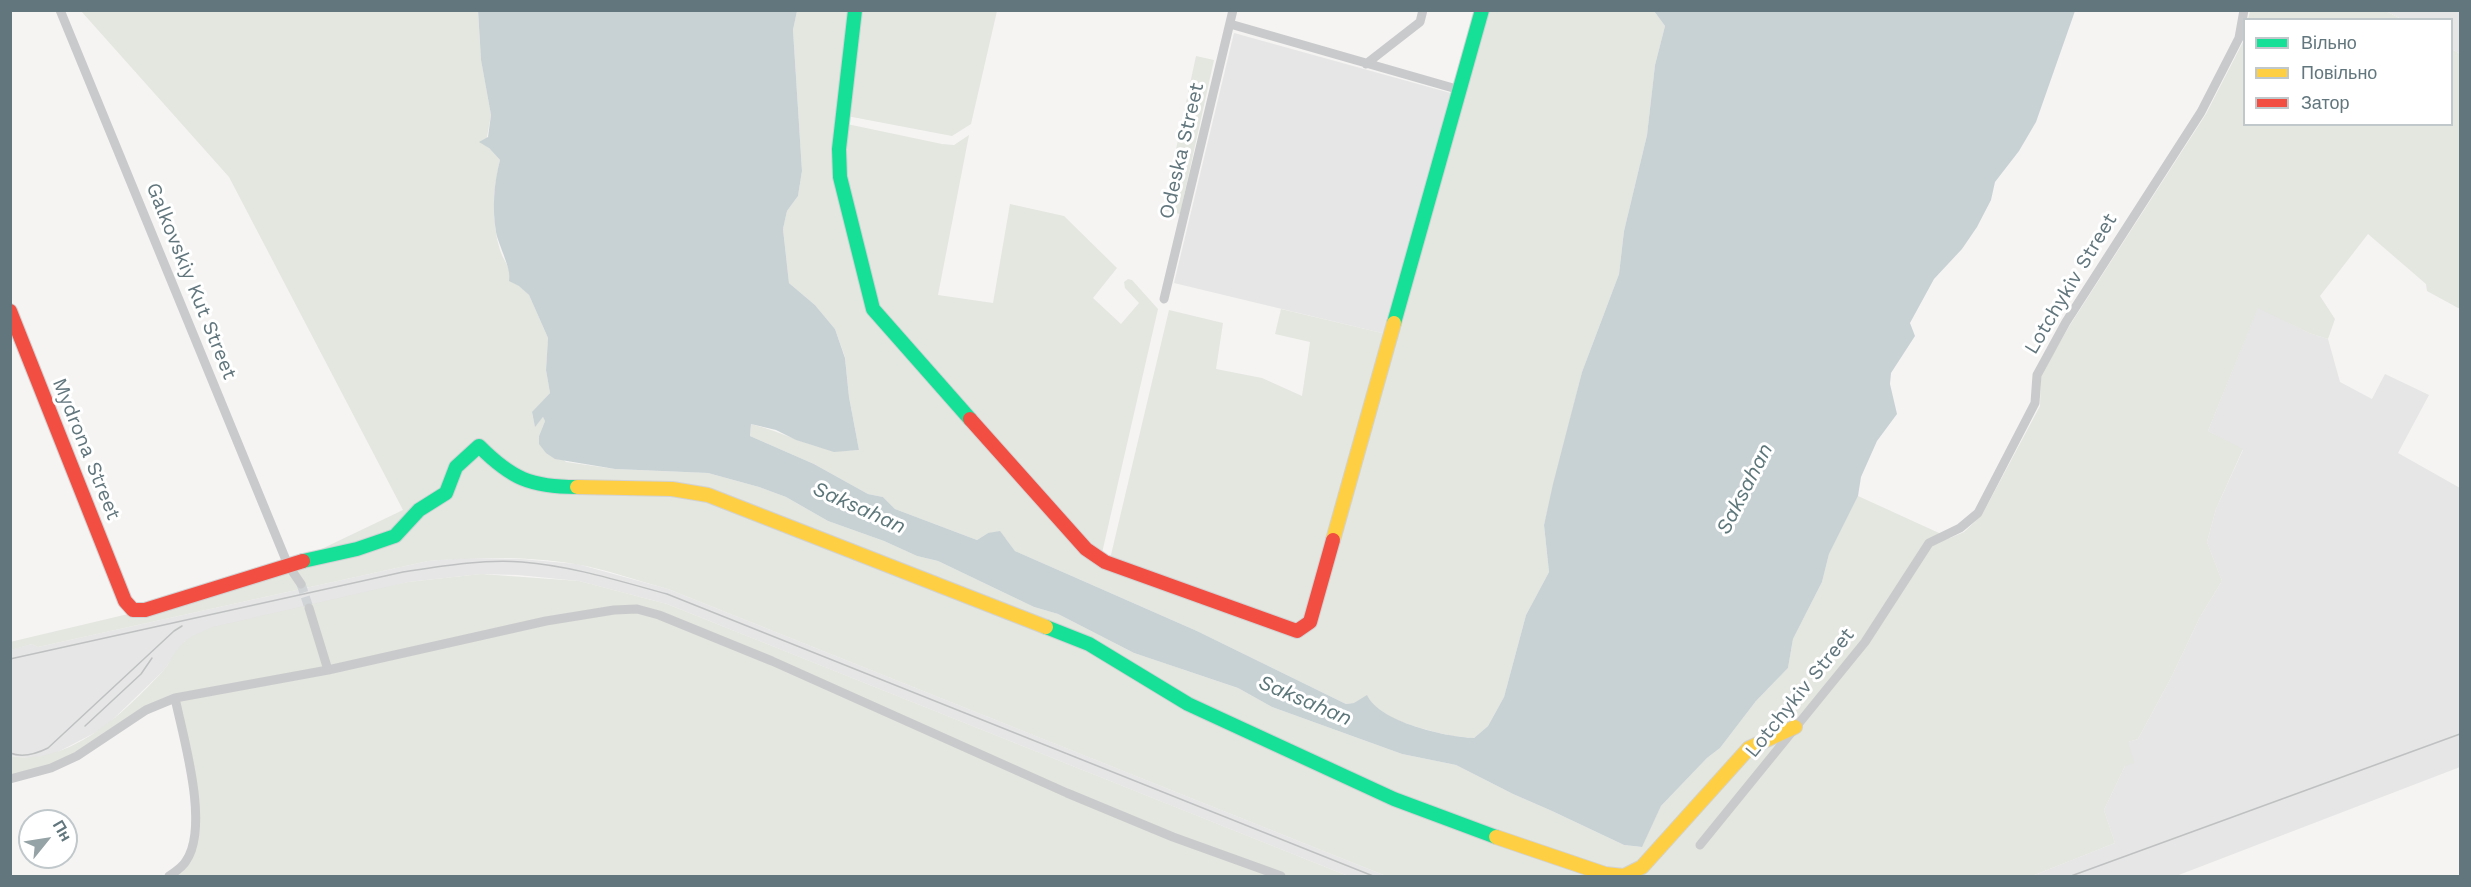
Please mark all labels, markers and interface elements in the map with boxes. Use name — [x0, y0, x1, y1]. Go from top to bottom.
legend — [2243, 18, 2453, 126]
text: Вільно — [2301, 32, 2357, 53]
text: Повільно — [2301, 62, 2377, 83]
street label: Odeska Street — [1155, 81, 1209, 221]
text: Затор — [2301, 92, 2350, 113]
street label: Galkovskiy Kut Street — [141, 179, 241, 383]
street label: Lotchykiv Street — [2020, 209, 2122, 359]
street label: Mydrona Street — [47, 375, 125, 523]
water label: Saksahan — [1711, 439, 1779, 539]
water label: Saksahan — [809, 476, 909, 540]
street label: Lotchykiv Street — [1740, 623, 1860, 763]
water label: Saksahan — [1254, 670, 1356, 732]
north arrow — [18, 809, 78, 869]
text: Пн — [49, 817, 76, 845]

